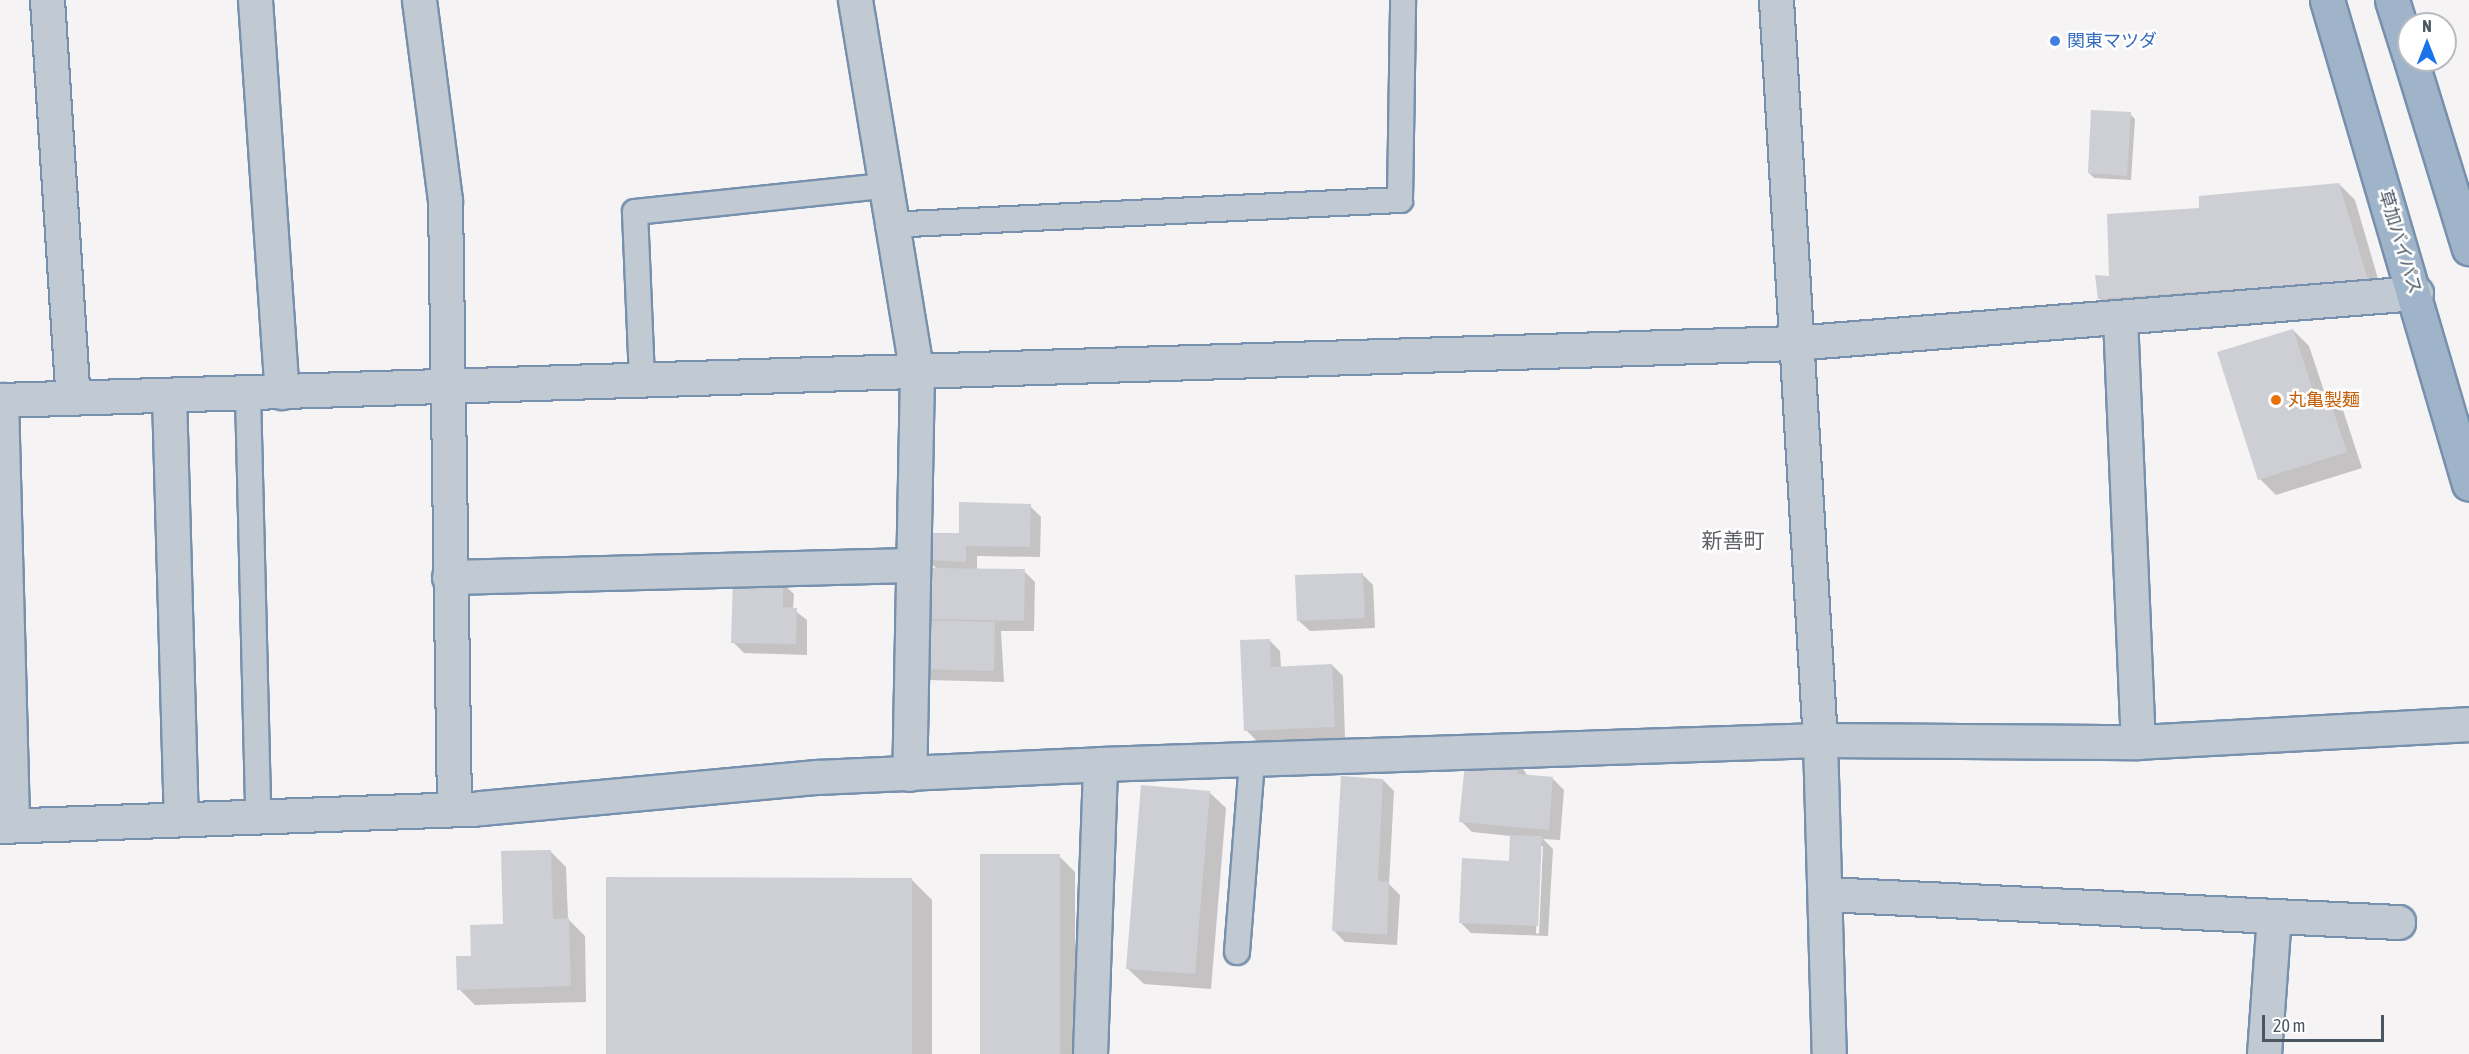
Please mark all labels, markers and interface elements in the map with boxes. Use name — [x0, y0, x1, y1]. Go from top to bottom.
north arrow — [2397, 12, 2457, 72]
text: N — [2422, 17, 2432, 35]
place label: 関東マツダ — [2067, 30, 2157, 52]
marker: 関東マツダ — [2048, 34, 2062, 48]
street label: 草加バイパス — [2374, 187, 2426, 297]
place label: 丸亀製麺 — [2288, 389, 2360, 411]
marker: 丸亀製麺 — [2269, 393, 2283, 407]
district label: 新善町 — [1702, 527, 1764, 553]
scale bar — [2265, 1003, 2386, 1041]
text: 20 m — [2273, 1015, 2305, 1036]

